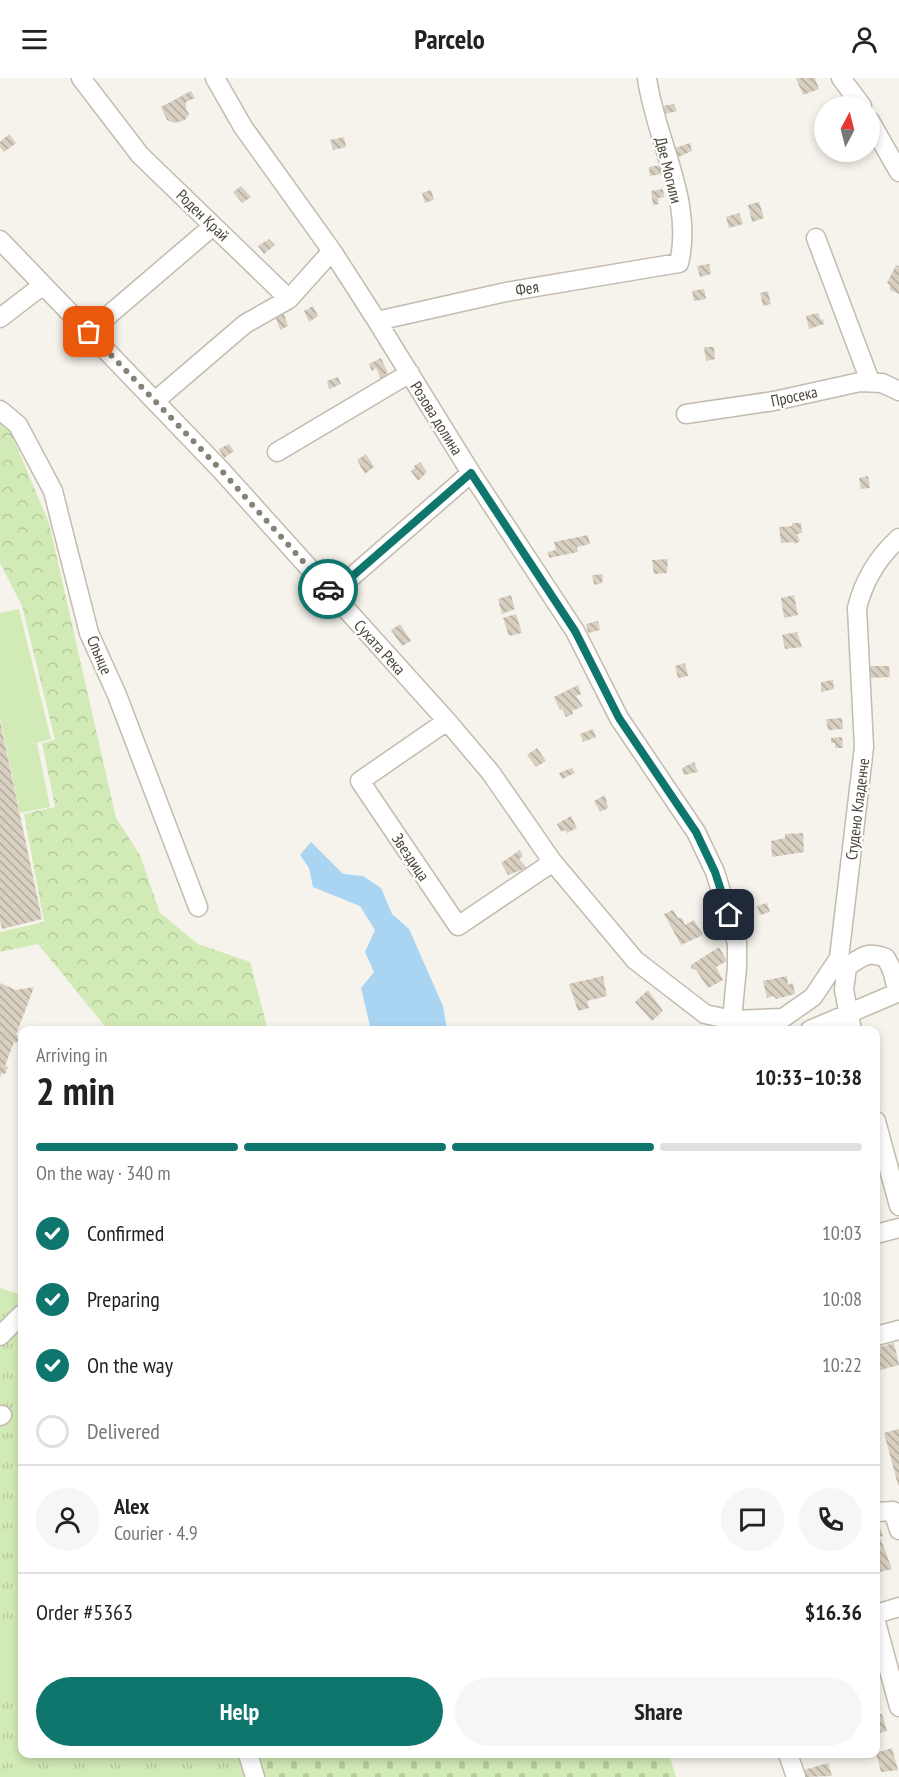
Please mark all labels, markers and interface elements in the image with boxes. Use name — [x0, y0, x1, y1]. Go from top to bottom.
text: Parcelo — [414, 22, 485, 56]
icon: menu — [18, 23, 51, 56]
icon: person — [848, 23, 881, 56]
north arrow — [814, 96, 880, 162]
map controls — [814, 96, 880, 162]
street label: Две Могили — [651, 135, 687, 205]
street label: Роден Край — [172, 185, 234, 245]
street label: Фея — [514, 276, 540, 300]
pin — [63, 306, 114, 357]
icon: bag — [72, 315, 105, 348]
street label: Розова долина — [406, 377, 468, 459]
street label: Просека — [769, 381, 819, 411]
courier — [298, 559, 358, 619]
icon: car — [312, 573, 345, 606]
street label: Сухата Река — [350, 615, 410, 679]
street label: Слънце — [83, 632, 117, 678]
street label: Студено Кладенче — [841, 757, 873, 861]
street label: Звездица — [388, 829, 434, 885]
pin — [703, 889, 754, 940]
icon: home — [712, 898, 745, 931]
text: Arriving in — [36, 1042, 108, 1068]
text: 10:33–10:38 — [755, 1063, 862, 1091]
text: 2 min — [36, 1065, 115, 1116]
text: On the way · 340 m — [36, 1160, 171, 1186]
icon: check — [36, 1217, 69, 1250]
text: Confirmed — [87, 1219, 164, 1247]
text: 10:03 — [822, 1220, 862, 1246]
icon: check — [36, 1283, 69, 1316]
text: Preparing — [87, 1285, 160, 1313]
text: 10:08 — [822, 1286, 862, 1312]
icon: check — [36, 1349, 69, 1382]
text: On the way — [87, 1351, 173, 1379]
text: 10:22 — [822, 1352, 862, 1378]
text: Delivered — [87, 1417, 160, 1445]
button: person — [36, 1488, 99, 1551]
button: chat — [721, 1488, 784, 1551]
button: phone — [799, 1488, 862, 1551]
text: Alex — [114, 1492, 149, 1520]
text: Courier · 4.9 — [114, 1520, 198, 1546]
text: Order #5363 — [36, 1598, 133, 1626]
text: $16.36 — [805, 1598, 862, 1626]
button: Help — [36, 1677, 443, 1746]
button: Share — [455, 1677, 862, 1746]

